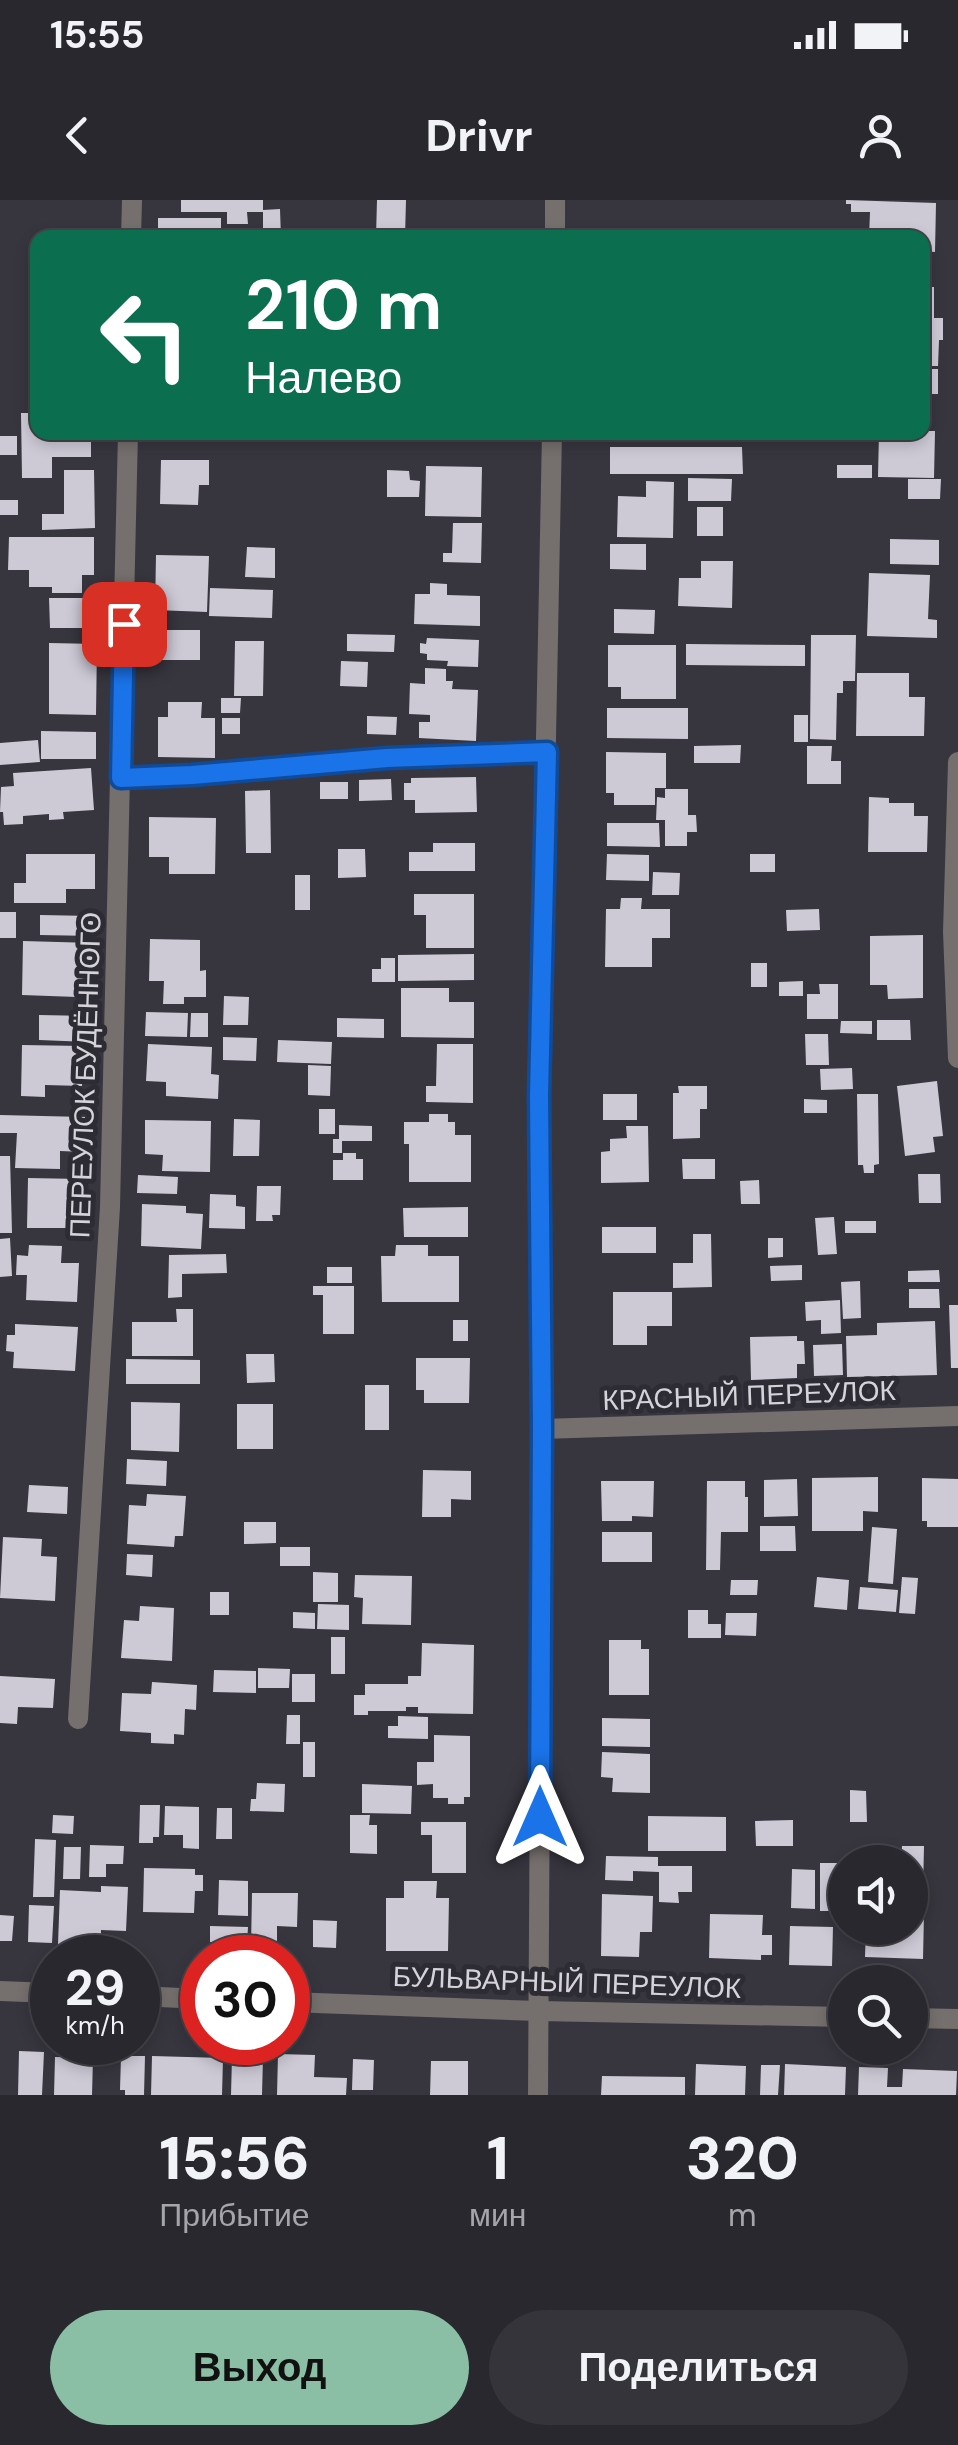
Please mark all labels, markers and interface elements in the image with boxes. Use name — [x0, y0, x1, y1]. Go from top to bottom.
text: 15:55 — [50, 10, 144, 60]
text: Drivr — [425, 106, 533, 165]
icon: back — [50, 108, 105, 163]
icon: person — [853, 108, 908, 163]
text: 210 m — [245, 260, 442, 351]
icon: left — [80, 270, 210, 400]
text: Налево — [245, 348, 402, 407]
pin — [82, 582, 167, 667]
icon: arrive — [97, 597, 152, 652]
street label: ПЕРЕУЛОК БУДЁННОГО — [61, 911, 110, 1239]
street label: КРАСНЫЙ ПЕРЕУЛОК — [602, 1372, 897, 1419]
position arrow — [488, 1765, 592, 1869]
map controls — [828, 1845, 928, 2065]
button: sound — [828, 1845, 928, 1945]
speed limit sign: 30 — [180, 1935, 310, 2065]
text: 29 — [65, 1955, 125, 2021]
street label: БУЛЬВАРНЫЙ ПЕРЕУЛОК — [392, 1958, 742, 2007]
button: search — [828, 1965, 928, 2065]
text: km/h — [65, 2009, 125, 2042]
text: 15:56 — [159, 2119, 310, 2198]
text: 1 — [487, 2119, 509, 2198]
text: 320 — [686, 2119, 799, 2198]
text: Прибытие — [159, 2194, 310, 2236]
text: мин — [469, 2194, 527, 2236]
text: m — [728, 2194, 757, 2236]
button: Выход — [50, 2310, 469, 2425]
button: Поделиться — [489, 2310, 908, 2425]

